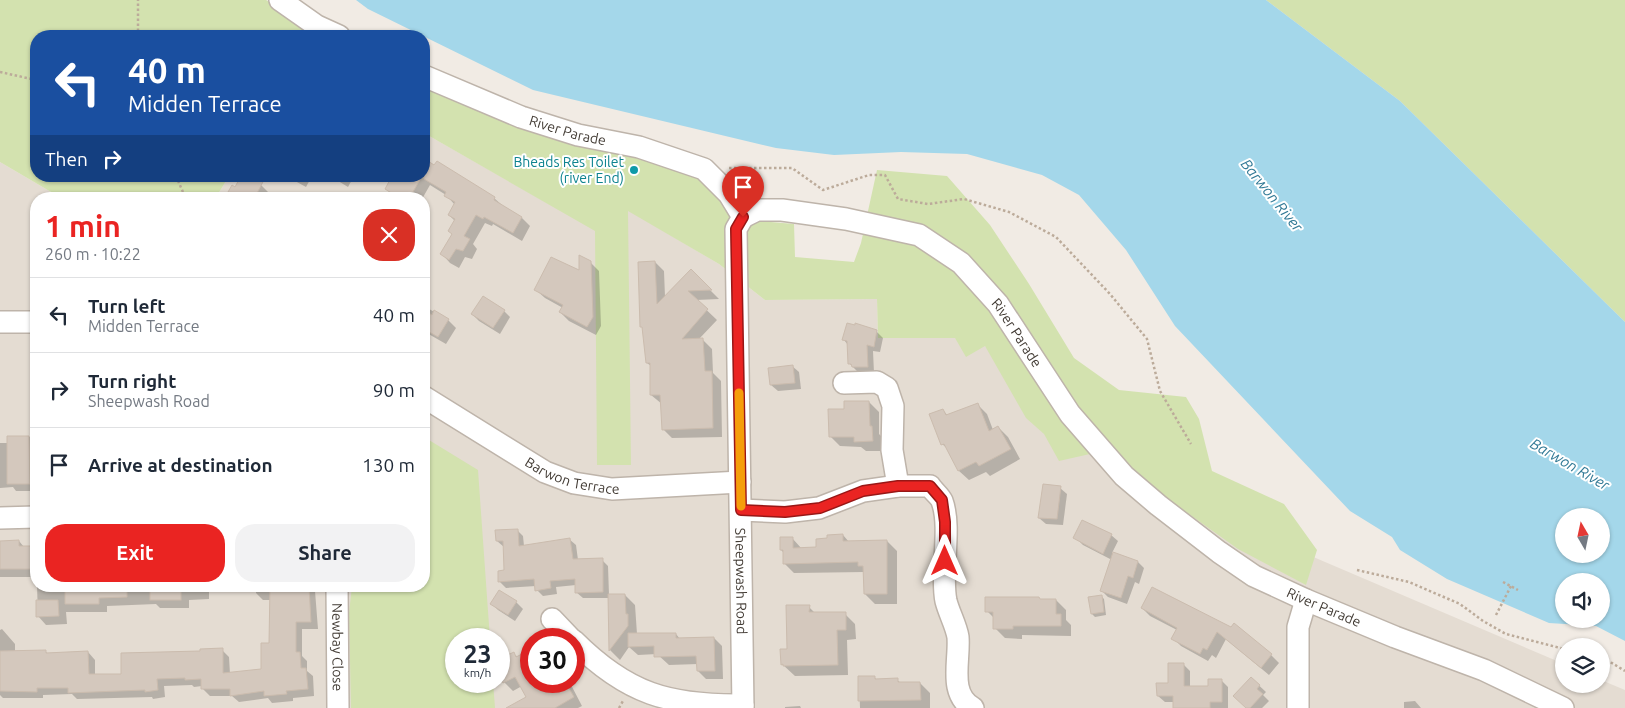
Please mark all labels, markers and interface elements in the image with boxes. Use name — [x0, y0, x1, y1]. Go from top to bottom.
icon: left — [45, 50, 110, 115]
text: 40 m — [128, 50, 206, 90]
text: Midden Terrace — [128, 91, 282, 116]
street label: River Parade — [527, 112, 607, 148]
icon: right — [98, 145, 126, 173]
text: Then — [45, 148, 88, 170]
place label: Bheads Res Toilet (river End) — [513, 154, 624, 186]
water label: Barwon River — [1238, 155, 1307, 236]
marker: Bheads Res Toilet (river End) — [628, 164, 640, 176]
pin — [722, 166, 764, 217]
icon: arrive — [729, 173, 757, 201]
text: 1 min — [45, 209, 121, 243]
button: close — [363, 209, 415, 261]
text: 260 m · 10:22 — [45, 245, 141, 263]
text: Turn left — [88, 295, 166, 317]
street label: River Parade — [989, 295, 1045, 370]
icon: left — [45, 301, 73, 329]
text: 40 m — [373, 304, 415, 326]
text: Midden Terrace — [88, 317, 200, 335]
text: Turn right — [88, 370, 176, 392]
icon: right — [45, 376, 73, 404]
text: 90 m — [373, 379, 415, 401]
text: Sheepwash Road — [88, 392, 210, 410]
water label: Barwon River — [1528, 435, 1614, 494]
icon: arrive — [45, 451, 73, 479]
text: Arrive at destination — [88, 454, 273, 476]
text: 130 m — [362, 454, 415, 476]
street label: Barwon Terrace — [522, 454, 620, 497]
north arrow — [1555, 508, 1610, 562]
map controls — [1555, 508, 1610, 693]
button: Exit — [45, 524, 225, 582]
button: Share — [235, 524, 415, 582]
street label: Sheepwash Road — [732, 528, 750, 635]
position arrow — [918, 534, 970, 586]
button: sound — [1555, 573, 1610, 628]
street label: River Parade — [1284, 584, 1363, 630]
street label: Newbay Close — [329, 603, 346, 691]
speed limit sign: 30 — [520, 628, 585, 693]
button: layers — [1555, 638, 1610, 693]
text: 23 — [463, 640, 492, 668]
text: km/h — [464, 666, 491, 679]

